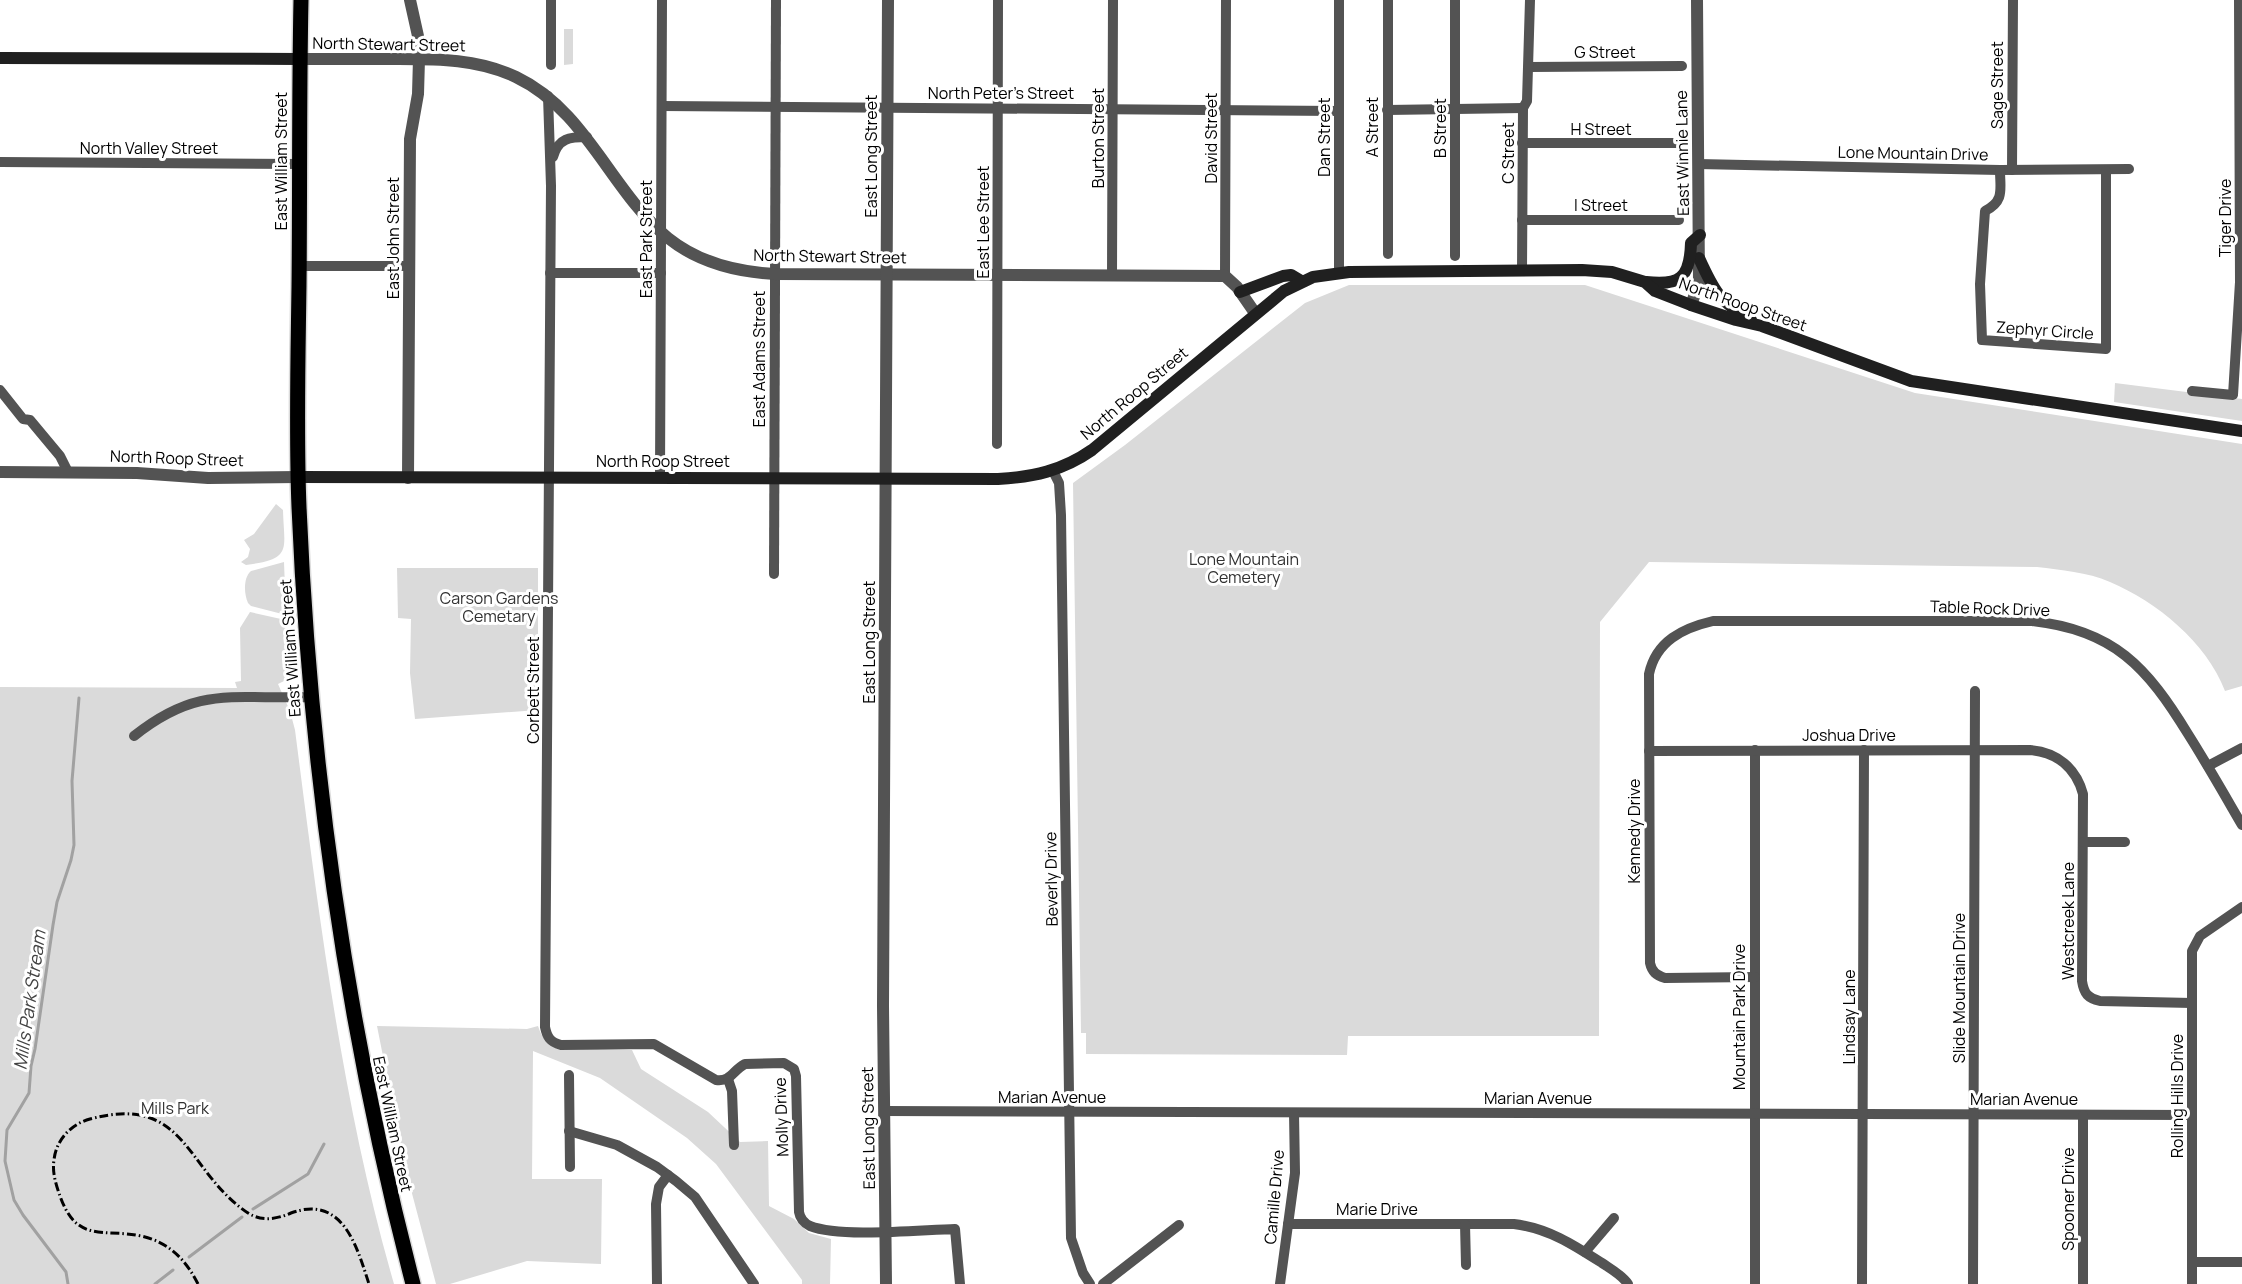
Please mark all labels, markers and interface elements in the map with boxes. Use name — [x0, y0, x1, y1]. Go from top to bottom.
street label: North Stewart Street — [312, 32, 466, 56]
street label: G Street — [1574, 41, 1636, 63]
street label: Sage Street — [1986, 41, 2008, 129]
street label: North Peter's Street — [928, 82, 1074, 104]
street label: Burton Street — [1087, 88, 1109, 188]
street label: East Winnie Lane — [1670, 90, 1694, 216]
street label: East William Street — [270, 92, 292, 230]
street label: David Street — [1200, 93, 1222, 183]
street label: East Long Street — [860, 95, 882, 217]
street label: Dan Street — [1313, 97, 1335, 177]
street label: A Street — [1361, 97, 1383, 157]
street label: B Street — [1429, 98, 1451, 158]
street label: H Street — [1570, 118, 1632, 140]
street label: C Street — [1497, 122, 1519, 184]
street label: North Valley Street — [80, 137, 218, 159]
street label: Lone Mountain Drive — [1837, 141, 1989, 165]
street label: East Lee Street — [972, 165, 994, 279]
street label: East John Street — [382, 177, 404, 299]
street label: Tiger Drive — [2214, 179, 2236, 257]
street label: East Park Street — [635, 180, 657, 298]
street label: I Street — [1574, 194, 1628, 216]
street label: North Stewart Street — [753, 244, 907, 268]
street label: North Roop Street — [1676, 272, 1810, 336]
street label: East Adams Street — [748, 291, 770, 427]
street label: Zephyr Circle — [1995, 316, 2095, 344]
street label: North Roop Street — [1076, 342, 1192, 444]
street label: North Roop Street — [110, 445, 244, 471]
street label: North Roop Street — [596, 450, 730, 472]
park label: Lone Mountain Cemetery — [1189, 548, 1299, 588]
street label: East William Street — [274, 578, 306, 718]
street label: East Long Street — [858, 581, 880, 703]
park label: Carson Gardens Cemetary — [440, 587, 558, 627]
street label: Table Rock Drive — [1930, 595, 2050, 621]
street label: Corbett Street — [522, 636, 544, 744]
street label: Joshua Drive — [1802, 724, 1896, 746]
street label: Kennedy Drive — [1623, 779, 1645, 883]
street label: Beverly Drive — [1039, 832, 1063, 926]
street label: Westcreek Lane — [2057, 862, 2079, 980]
street label: Slide Mountain Drive — [1948, 913, 1970, 1063]
water label: Mills Park Stream — [7, 927, 51, 1071]
street label: Mountain Park Drive — [1728, 944, 1750, 1090]
street label: Lindsay Lane — [1838, 969, 1860, 1065]
street label: Rolling Hills Drive — [2166, 1034, 2188, 1158]
street label: East William Street — [368, 1054, 418, 1194]
street label: East Long Street — [856, 1066, 880, 1190]
street label: Molly Drive — [769, 1077, 793, 1157]
street label: Marian Avenue — [998, 1086, 1106, 1108]
street label: Marian Avenue — [1484, 1087, 1592, 1109]
street label: Marian Avenue — [1970, 1088, 2078, 1110]
park label: Mills Park — [141, 1097, 210, 1119]
street label: Spooner Drive — [2057, 1147, 2079, 1251]
street label: Camille Drive — [1259, 1149, 1289, 1245]
street label: Marie Drive — [1336, 1198, 1418, 1220]

